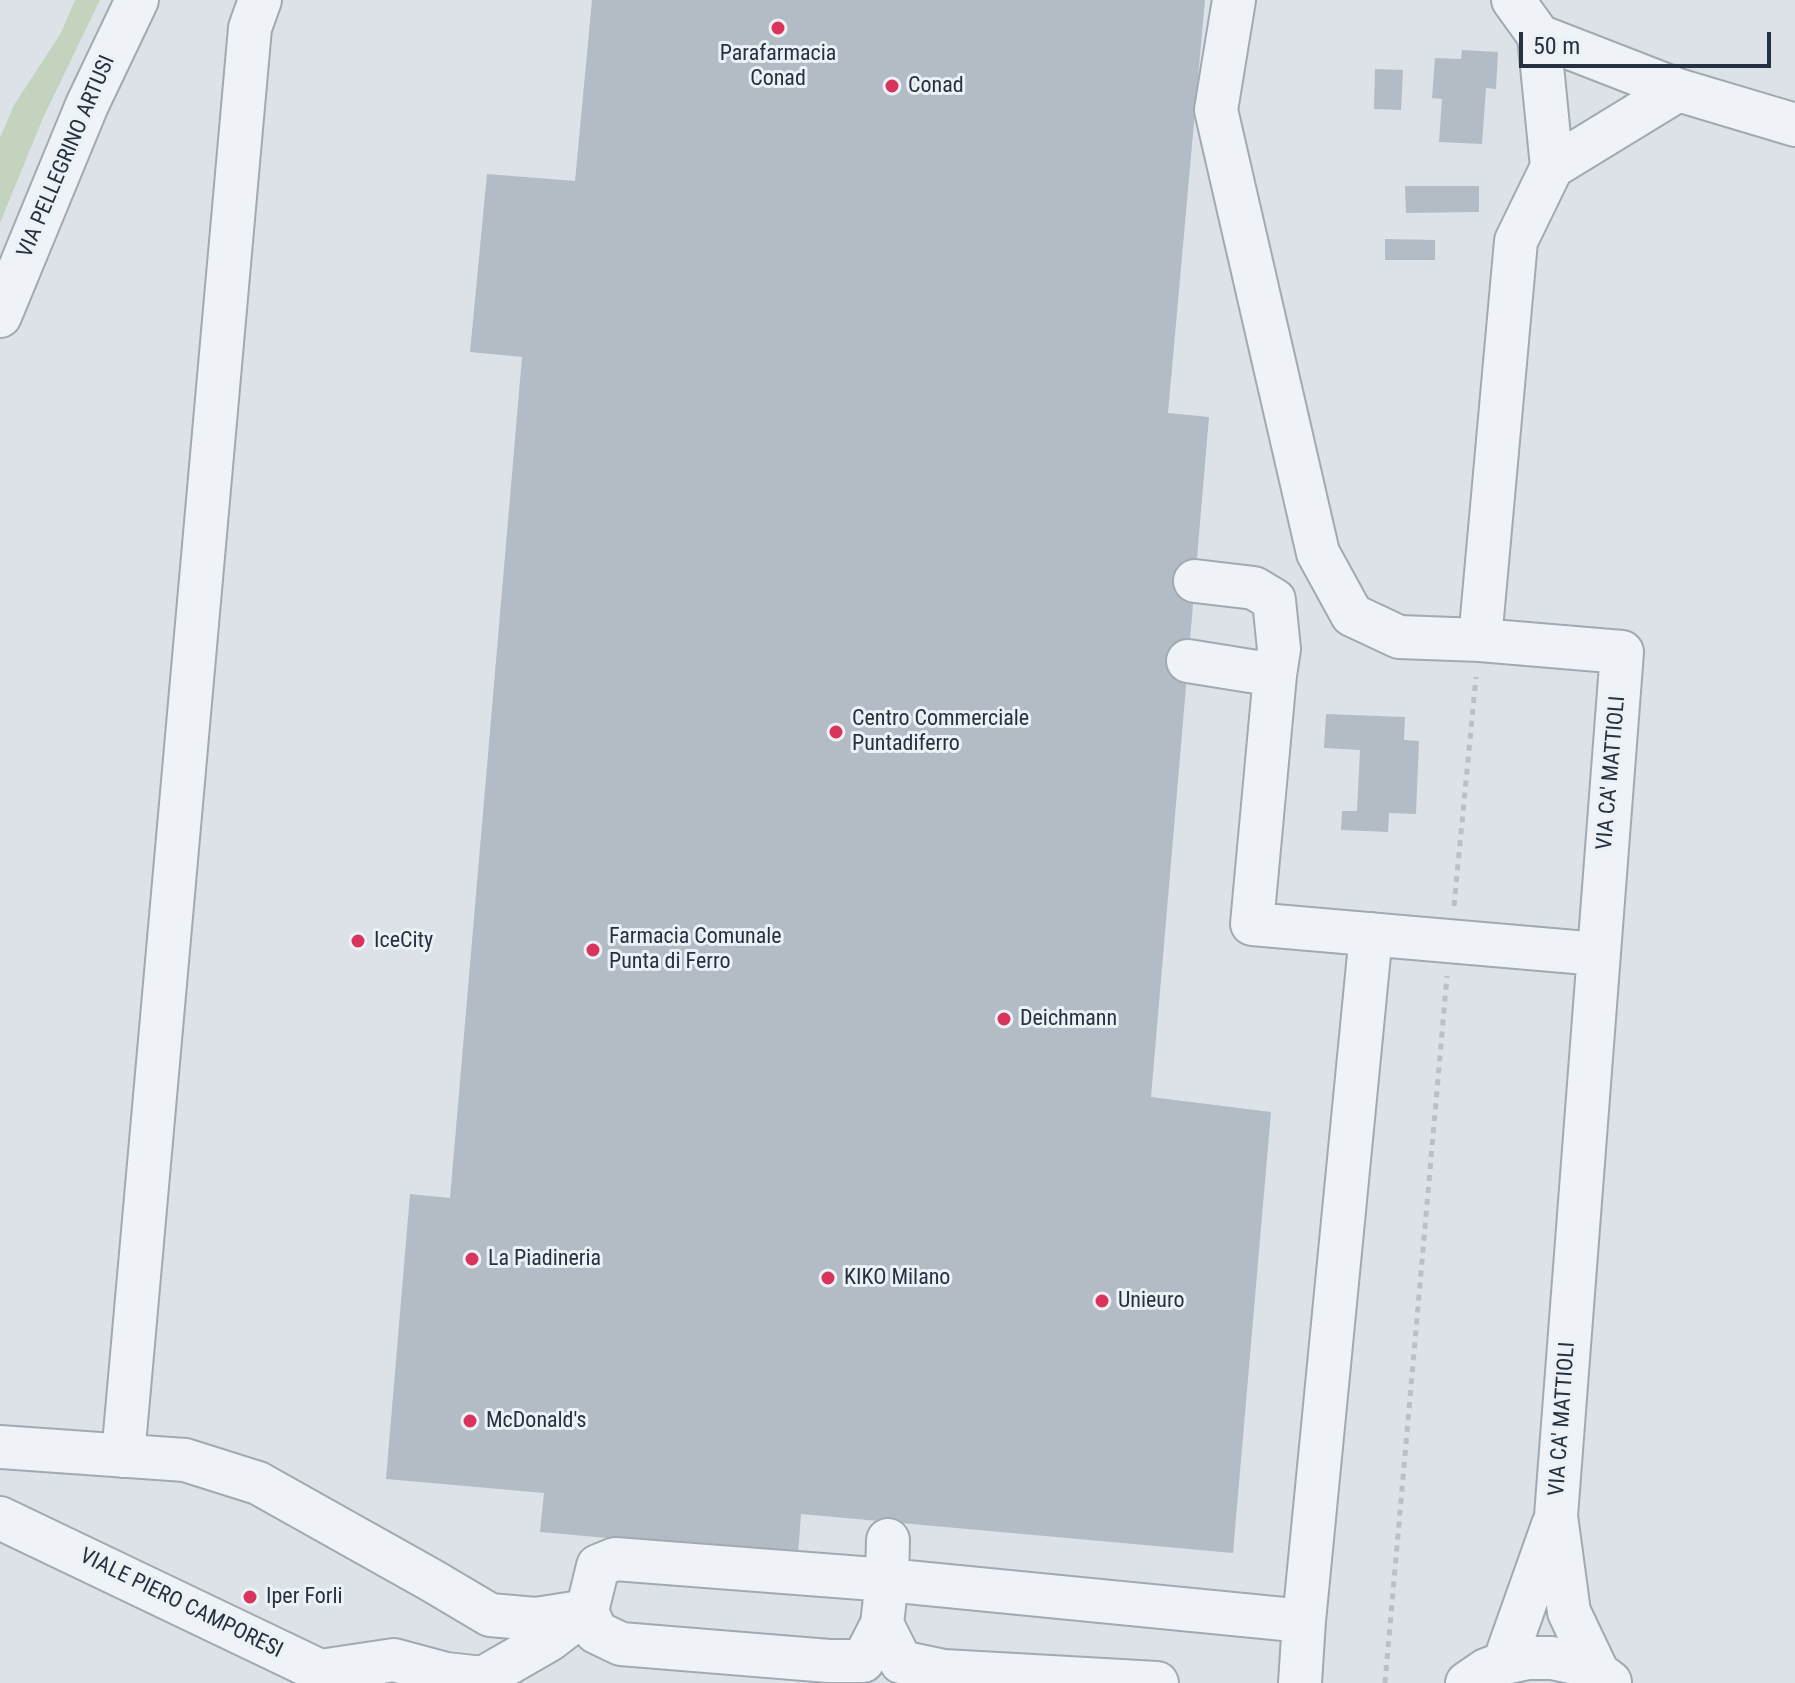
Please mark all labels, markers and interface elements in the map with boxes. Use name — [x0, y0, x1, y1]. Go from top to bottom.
scale bar — [1523, 16, 1775, 66]
marker: Parafarmacia Conad — [769, 19, 787, 37]
text: 50 m — [1533, 32, 1580, 60]
place label: Parafarmacia Conad — [720, 41, 836, 92]
street label: VIA PELLEGRINO ARTUSI — [12, 52, 122, 262]
place label: Conad — [908, 73, 964, 99]
marker: Conad — [883, 77, 901, 95]
street label: VIA CA' MATTIOLI — [1592, 695, 1632, 851]
place label: Centro Commerciale Puntadiferro — [852, 706, 1029, 758]
marker: Centro Commerciale Puntadiferro — [827, 723, 845, 741]
place label: Farmacia Comunale Punta di Ferro — [609, 924, 782, 976]
place label: IceCity — [374, 928, 433, 954]
marker: IceCity — [349, 932, 367, 950]
marker: Farmacia Comunale Punta di Ferro — [584, 941, 602, 959]
place label: Deichmann — [1020, 1006, 1117, 1032]
marker: Deichmann — [995, 1010, 1013, 1028]
place label: La Piadineria — [488, 1246, 601, 1272]
marker: La Piadineria — [463, 1250, 481, 1268]
place label: KIKO Milano — [844, 1265, 950, 1291]
marker: KIKO Milano — [819, 1269, 837, 1287]
place label: Unieuro — [1118, 1288, 1185, 1314]
marker: Unieuro — [1093, 1292, 1111, 1310]
street label: VIA CA' MATTIOLI — [1544, 1341, 1582, 1497]
place label: McDonald's — [486, 1408, 587, 1434]
marker: McDonald's — [461, 1412, 479, 1430]
street label: VIALE PIERO CAMPORESI — [75, 1543, 287, 1665]
place label: Iper Forli — [266, 1584, 343, 1610]
marker: Iper Forli — [241, 1588, 259, 1606]

